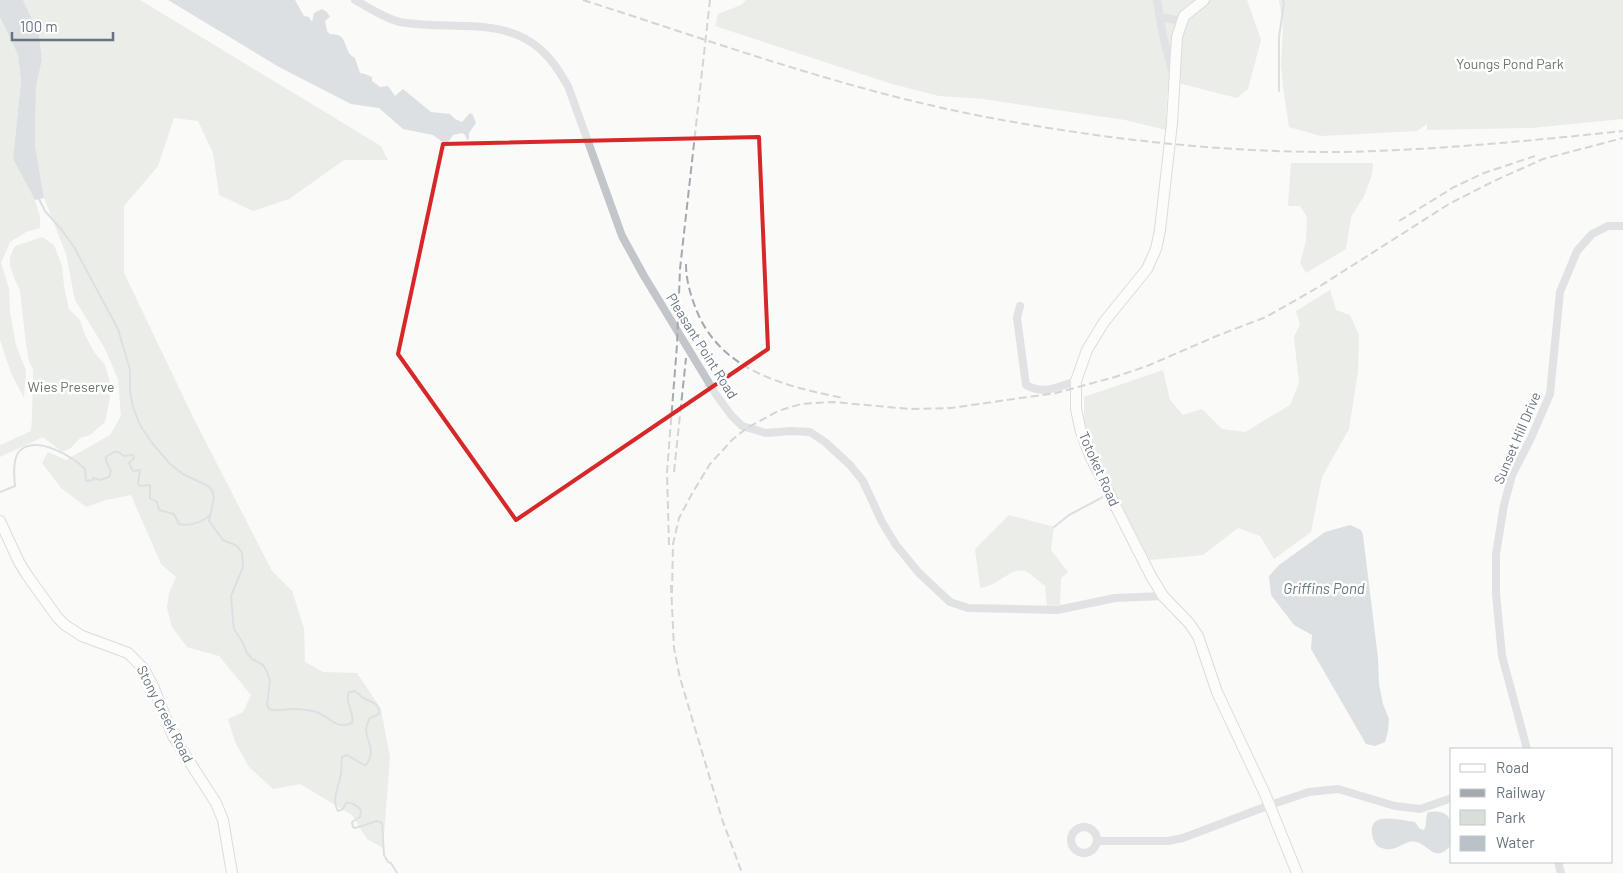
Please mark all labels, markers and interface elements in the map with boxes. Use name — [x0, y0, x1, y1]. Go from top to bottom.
scale bar — [12, 10, 114, 42]
text: 100 m — [20, 17, 58, 35]
park label: Youngs Pond Park — [1456, 55, 1564, 72]
street label: Pleasant Point Road — [663, 290, 742, 402]
park label: Wies Preserve — [28, 378, 114, 395]
street label: Sunset Hill Drive — [1489, 389, 1544, 486]
street label: Totoket Road — [1075, 429, 1123, 509]
water label: Griffins Pond — [1283, 579, 1365, 597]
street label: Stony Creek Road — [134, 662, 197, 765]
legend — [1450, 748, 1613, 863]
text: Road — [1496, 758, 1529, 776]
text: Railway — [1496, 783, 1545, 801]
text: Park — [1496, 808, 1526, 826]
text: Water — [1496, 833, 1535, 851]

